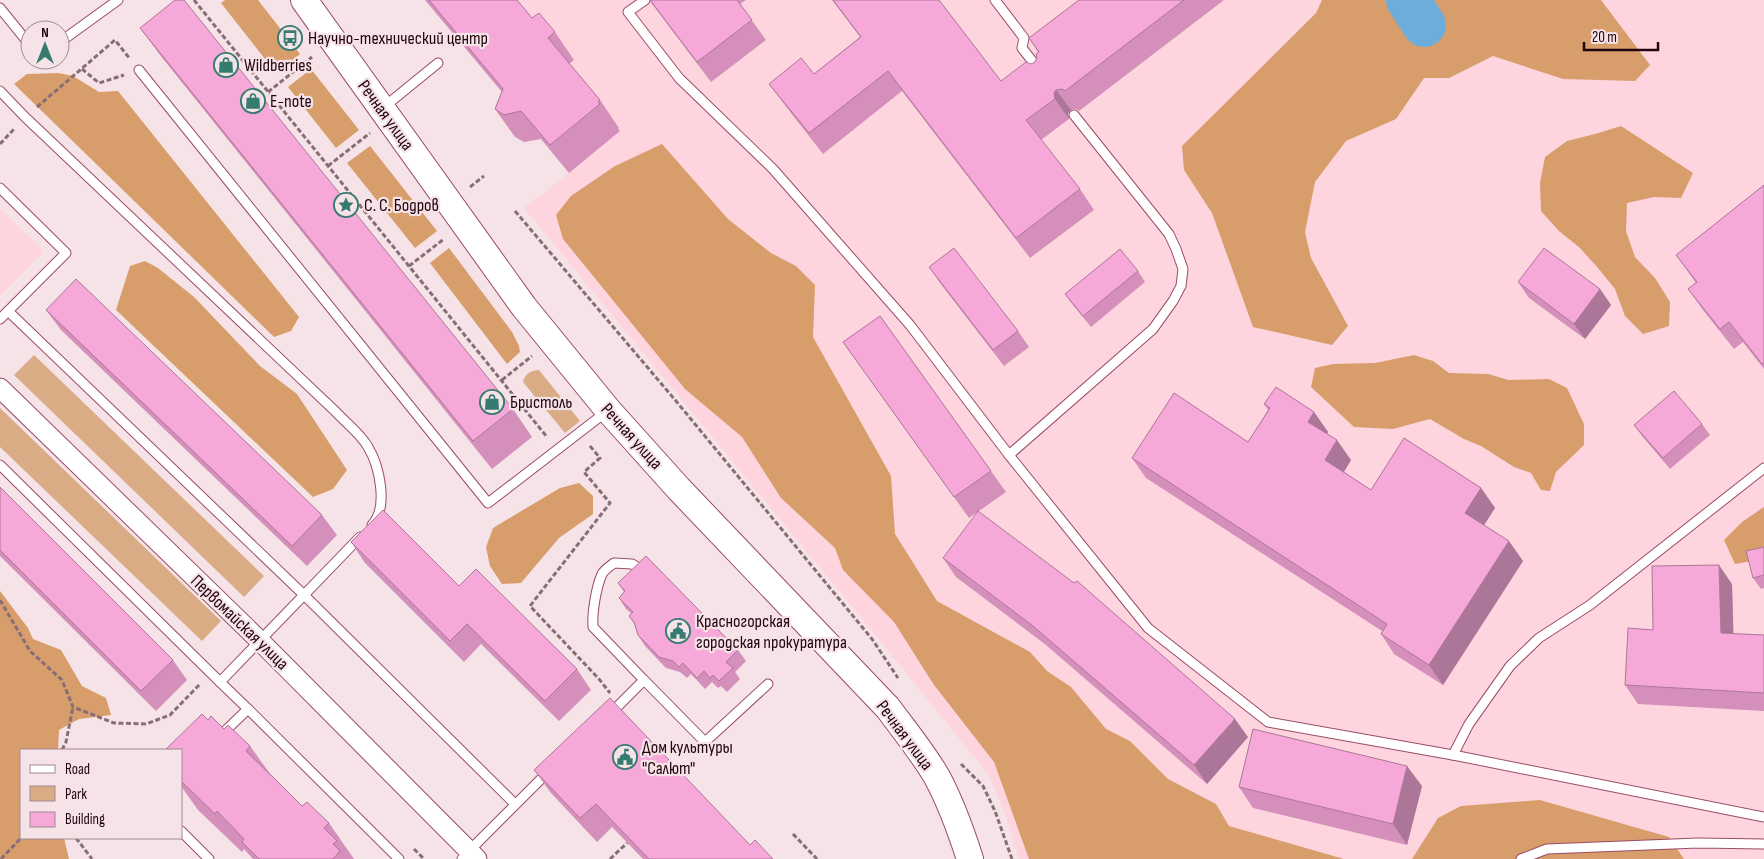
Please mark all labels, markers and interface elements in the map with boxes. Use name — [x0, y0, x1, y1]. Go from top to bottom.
north arrow — [20, 20, 70, 70]
scale bar — [1584, 20, 1658, 52]
text: N — [41, 24, 49, 41]
bus stop icon: Научно-технический центр — [277, 25, 303, 51]
place label: Научно-технический центр — [308, 28, 488, 49]
text: 20 m — [1592, 28, 1617, 47]
shop icon: Wildberries — [213, 52, 239, 78]
place label: Wildberries — [244, 55, 312, 76]
street label: Речная улица — [353, 76, 418, 155]
shop icon: E-note — [240, 88, 266, 114]
place label: E-note — [270, 91, 312, 112]
place icon: С. С. Бодров — [333, 192, 359, 218]
place label: С. С. Бодров — [364, 195, 439, 216]
shop icon: Бристоль — [479, 389, 505, 415]
place label: Бристоль — [510, 392, 572, 413]
street label: Речная улица — [597, 399, 667, 474]
street label: Первомайская улица — [186, 570, 293, 674]
place label: Красногорская городская прокуратура — [696, 611, 847, 653]
public building icon: Красногорская городская прокуратура — [665, 618, 691, 644]
street label: Речная улица — [872, 696, 938, 774]
place label: Дом культуры "Салют" — [642, 737, 733, 779]
public building icon: Дом культуры "Салют" — [612, 744, 638, 770]
legend — [20, 749, 182, 839]
text: Road — [65, 760, 90, 779]
text: Park — [65, 785, 87, 804]
text: Building — [65, 810, 105, 829]

